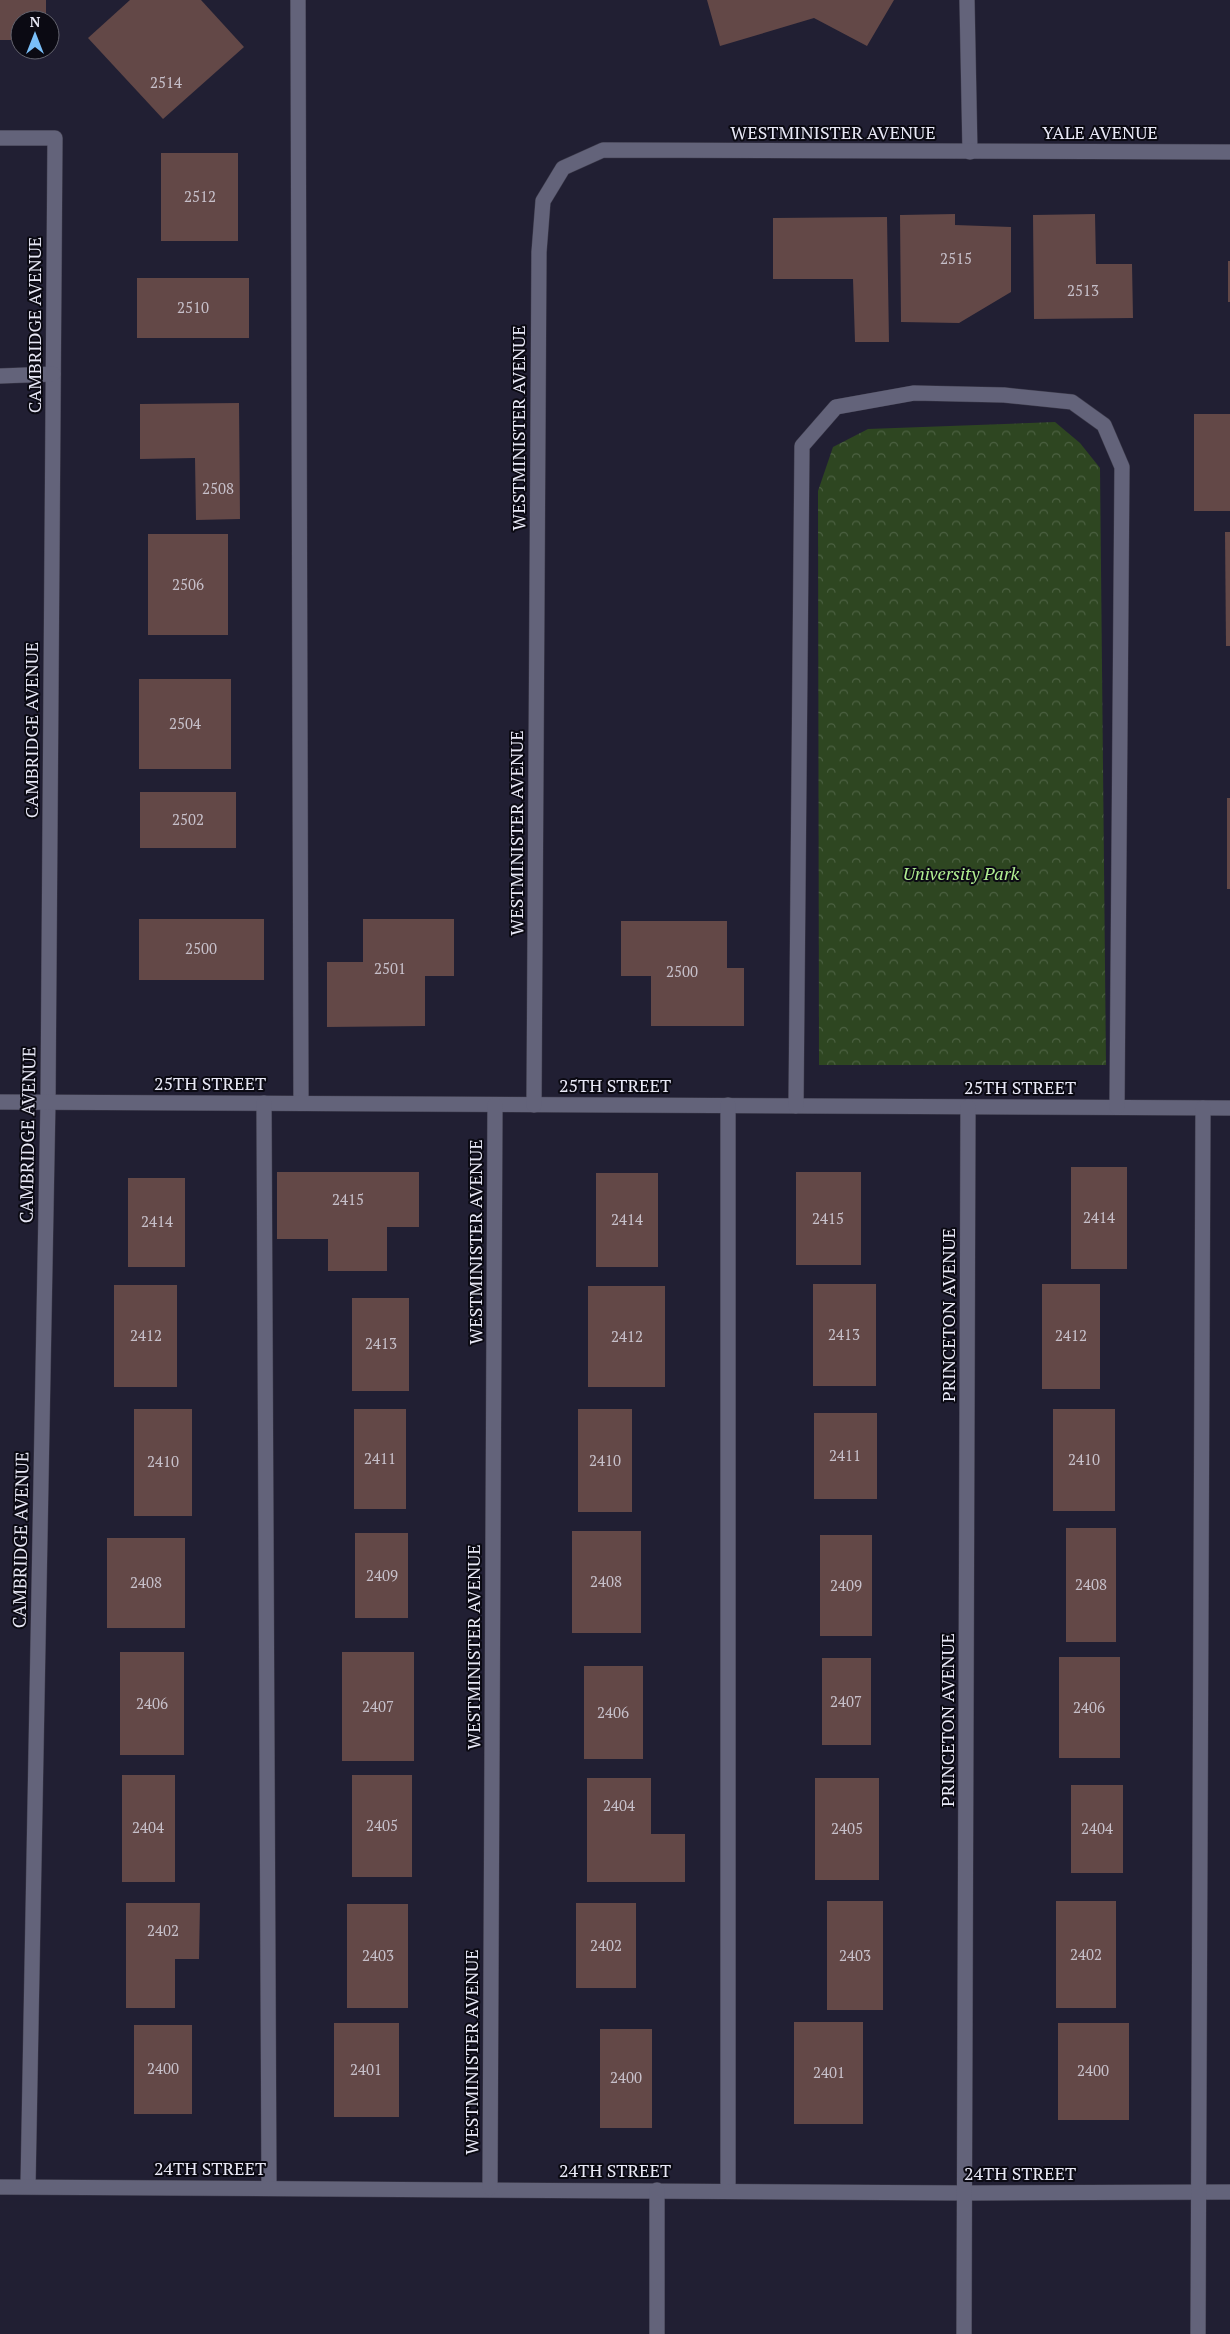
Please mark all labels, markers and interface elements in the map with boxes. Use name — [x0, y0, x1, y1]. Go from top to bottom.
north arrow — [10, 10, 60, 60]
text: N — [30, 12, 41, 31]
house number: 2514 — [150, 72, 182, 92]
street label: WESTMINISTER AVENUE — [730, 120, 936, 144]
street label: YALE AVENUE — [1042, 120, 1158, 144]
house number: 2512 — [184, 186, 216, 206]
street label: CAMBRIDGE AVENUE — [22, 237, 46, 413]
house number: 2515 — [940, 248, 972, 268]
house number: 2513 — [1067, 280, 1099, 300]
house number: 2510 — [177, 297, 209, 317]
street label: WESTMINISTER AVENUE — [506, 325, 530, 531]
house number: 2508 — [202, 478, 234, 498]
house number: 2506 — [172, 574, 204, 594]
street label: CAMBRIDGE AVENUE — [19, 642, 43, 818]
house number: 2504 — [169, 713, 201, 733]
street label: WESTMINISTER AVENUE — [504, 730, 528, 936]
house number: 2502 — [172, 809, 204, 829]
park label: University Park — [903, 861, 1020, 885]
house number: 2500 — [185, 938, 217, 958]
house number: 2501 — [374, 958, 406, 978]
house number: 2500 — [666, 961, 698, 981]
street label: CAMBRIDGE AVENUE — [13, 1047, 41, 1223]
street label: 25TH STREET — [154, 1071, 266, 1095]
street label: 25TH STREET — [559, 1073, 671, 1097]
street label: 25TH STREET — [964, 1075, 1076, 1099]
street label: WESTMINISTER AVENUE — [463, 1139, 487, 1345]
house number: 2415 — [332, 1189, 364, 1209]
house number: 2414 — [1083, 1207, 1115, 1227]
house number: 2415 — [812, 1208, 844, 1228]
house number: 2414 — [611, 1209, 643, 1229]
house number: 2414 — [141, 1211, 173, 1231]
street label: PRINCETON AVENUE — [936, 1228, 960, 1402]
house number: 2413 — [828, 1324, 860, 1344]
house number: 2412 — [130, 1325, 162, 1345]
house number: 2412 — [1055, 1325, 1087, 1345]
house number: 2412 — [611, 1326, 643, 1346]
house number: 2413 — [365, 1333, 397, 1353]
house number: 2411 — [829, 1445, 861, 1465]
house number: 2411 — [364, 1448, 396, 1468]
house number: 2410 — [1068, 1449, 1100, 1469]
house number: 2410 — [589, 1450, 621, 1470]
house number: 2410 — [147, 1451, 179, 1471]
street label: CAMBRIDGE AVENUE — [6, 1452, 34, 1628]
street label: WESTMINISTER AVENUE — [461, 1544, 485, 1750]
house number: 2409 — [366, 1565, 398, 1585]
house number: 2408 — [590, 1571, 622, 1591]
house number: 2408 — [130, 1572, 162, 1592]
house number: 2408 — [1075, 1574, 1107, 1594]
house number: 2409 — [830, 1575, 862, 1595]
street label: PRINCETON AVENUE — [935, 1633, 959, 1807]
house number: 2407 — [830, 1691, 862, 1711]
house number: 2406 — [136, 1693, 168, 1713]
house number: 2407 — [362, 1696, 394, 1716]
house number: 2406 — [1073, 1697, 1105, 1717]
house number: 2406 — [597, 1702, 629, 1722]
house number: 2404 — [603, 1795, 635, 1815]
house number: 2405 — [366, 1815, 398, 1835]
house number: 2404 — [132, 1817, 164, 1837]
house number: 2405 — [831, 1818, 863, 1838]
house number: 2404 — [1081, 1818, 1113, 1838]
house number: 2402 — [147, 1920, 179, 1940]
house number: 2402 — [590, 1935, 622, 1955]
house number: 2402 — [1070, 1944, 1102, 1964]
house number: 2403 — [362, 1945, 394, 1965]
house number: 2403 — [839, 1945, 871, 1965]
street label: WESTMINISTER AVENUE — [459, 1949, 483, 2155]
house number: 2400 — [147, 2058, 179, 2078]
house number: 2401 — [350, 2059, 382, 2079]
house number: 2400 — [1077, 2060, 1109, 2080]
house number: 2401 — [813, 2062, 845, 2082]
house number: 2400 — [610, 2067, 642, 2087]
street label: 24TH STREET — [154, 2156, 266, 2180]
street label: 24TH STREET — [559, 2158, 671, 2182]
street label: 24TH STREET — [964, 2161, 1076, 2185]

